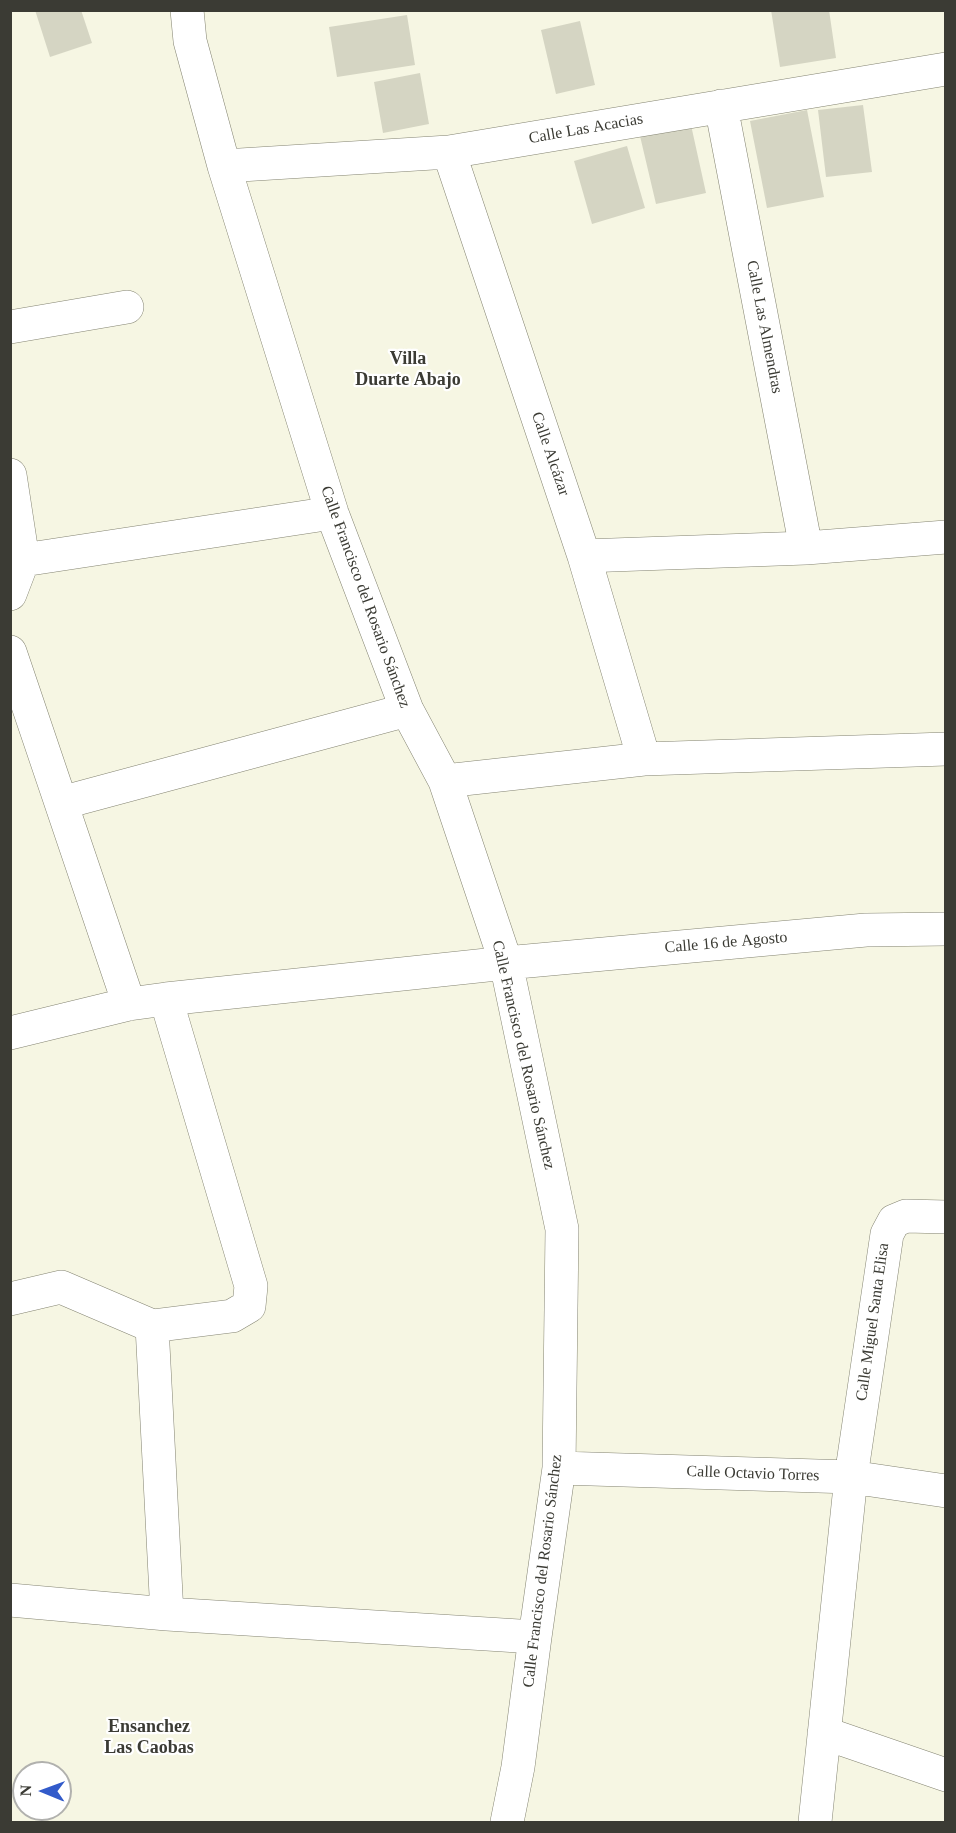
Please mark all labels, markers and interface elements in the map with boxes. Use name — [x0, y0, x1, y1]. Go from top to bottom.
street label: Calle Las Acacias — [527, 110, 645, 148]
street label: Calle Las Almendras — [742, 259, 786, 395]
district label: Villa Duarte Abajo — [355, 348, 461, 391]
street label: Calle Alcázar — [527, 410, 573, 498]
street label: Calle Francisco del Rosario Sánchez — [316, 483, 414, 711]
street label: Calle 16 de Agosto — [664, 928, 788, 958]
street label: Calle Francisco del Rosario Sánchez — [487, 939, 559, 1171]
street label: Calle Miguel Santa Elisa — [852, 1242, 894, 1402]
street label: Calle Francisco del Rosario Sánchez — [519, 1453, 567, 1689]
street label: Calle Octavio Torres — [686, 1462, 820, 1486]
district label: Ensanchez Las Caobas — [104, 1716, 194, 1758]
north arrow — [12, 1761, 72, 1821]
text: N — [17, 1785, 34, 1797]

